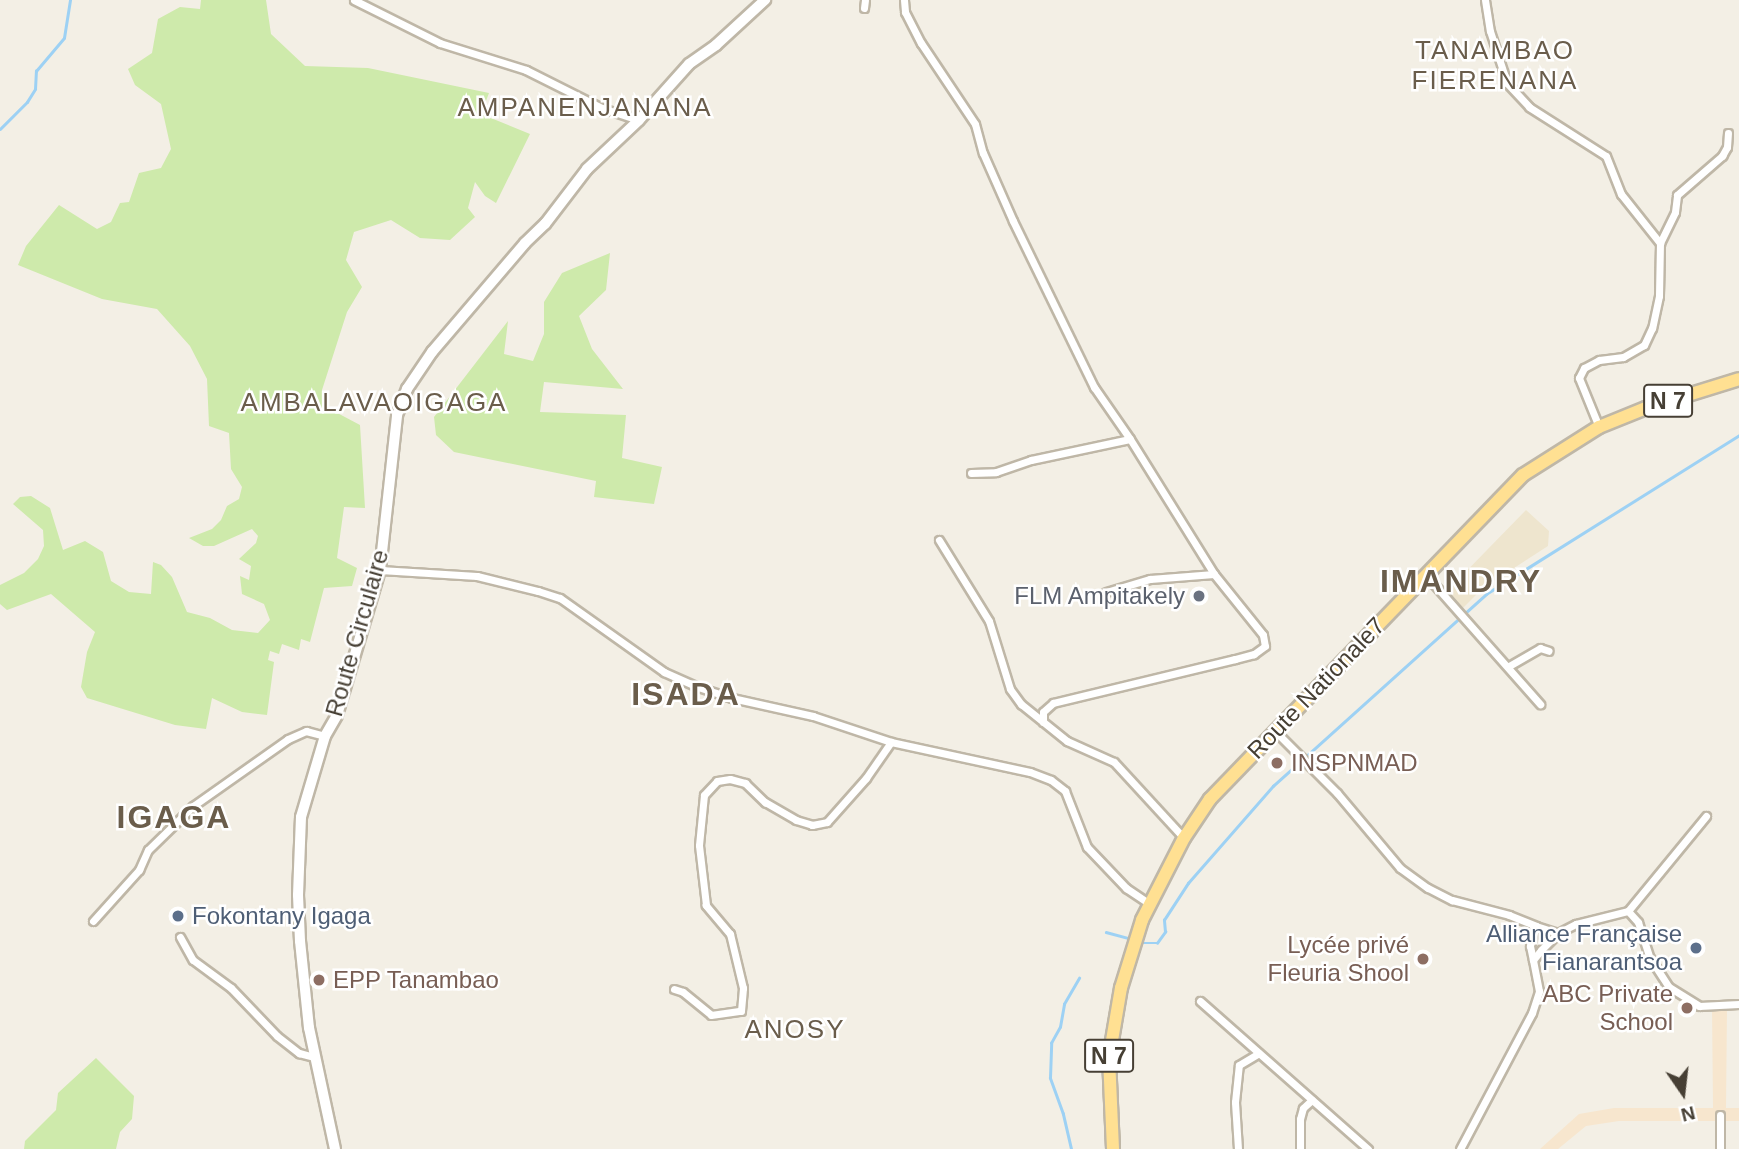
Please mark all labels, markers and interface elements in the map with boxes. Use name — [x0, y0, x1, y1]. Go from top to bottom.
district label: TANAMBAO FIERENANA — [1413, 35, 1577, 96]
district label: AMPANENJANANA — [459, 92, 711, 124]
road number: N 7 — [1642, 382, 1694, 420]
district label: AMBALAVAOIGAGA — [242, 387, 506, 419]
street label: Route Circulaire — [319, 546, 395, 720]
district label: IMANDRY — [1381, 562, 1541, 600]
place label: FLM Ampitakely — [1013, 582, 1185, 610]
marker: FLM Ampitakely — [1191, 588, 1207, 604]
street label: Route Nationale7 — [1241, 611, 1391, 765]
district label: ISADA — [632, 675, 740, 713]
place label: INSPNMAD — [1291, 749, 1418, 777]
marker: INSPNMAD — [1269, 755, 1285, 771]
district label: IGAGA — [117, 798, 231, 836]
place label: Fokontany Igaga — [192, 902, 371, 930]
marker: Fokontany Igaga — [170, 908, 186, 924]
place label: Alliance Française Fianarantsoa — [1486, 920, 1682, 976]
place label: Lycée privé Fleuria Shool — [1268, 931, 1409, 987]
marker: Alliance Française Fianarantsoa — [1688, 940, 1704, 956]
marker: Lycée privé Fleuria Shool — [1415, 951, 1431, 967]
place label: EPP Tanambao — [333, 966, 500, 994]
marker: EPP Tanambao — [311, 972, 327, 988]
place label: ABC Private School — [1542, 980, 1673, 1036]
marker: ABC Private School — [1679, 1000, 1695, 1016]
district label: ANOSY — [745, 1014, 845, 1046]
road number: N 7 — [1083, 1036, 1135, 1076]
north arrow — [1648, 1058, 1718, 1128]
text: N — [1679, 1102, 1697, 1126]

